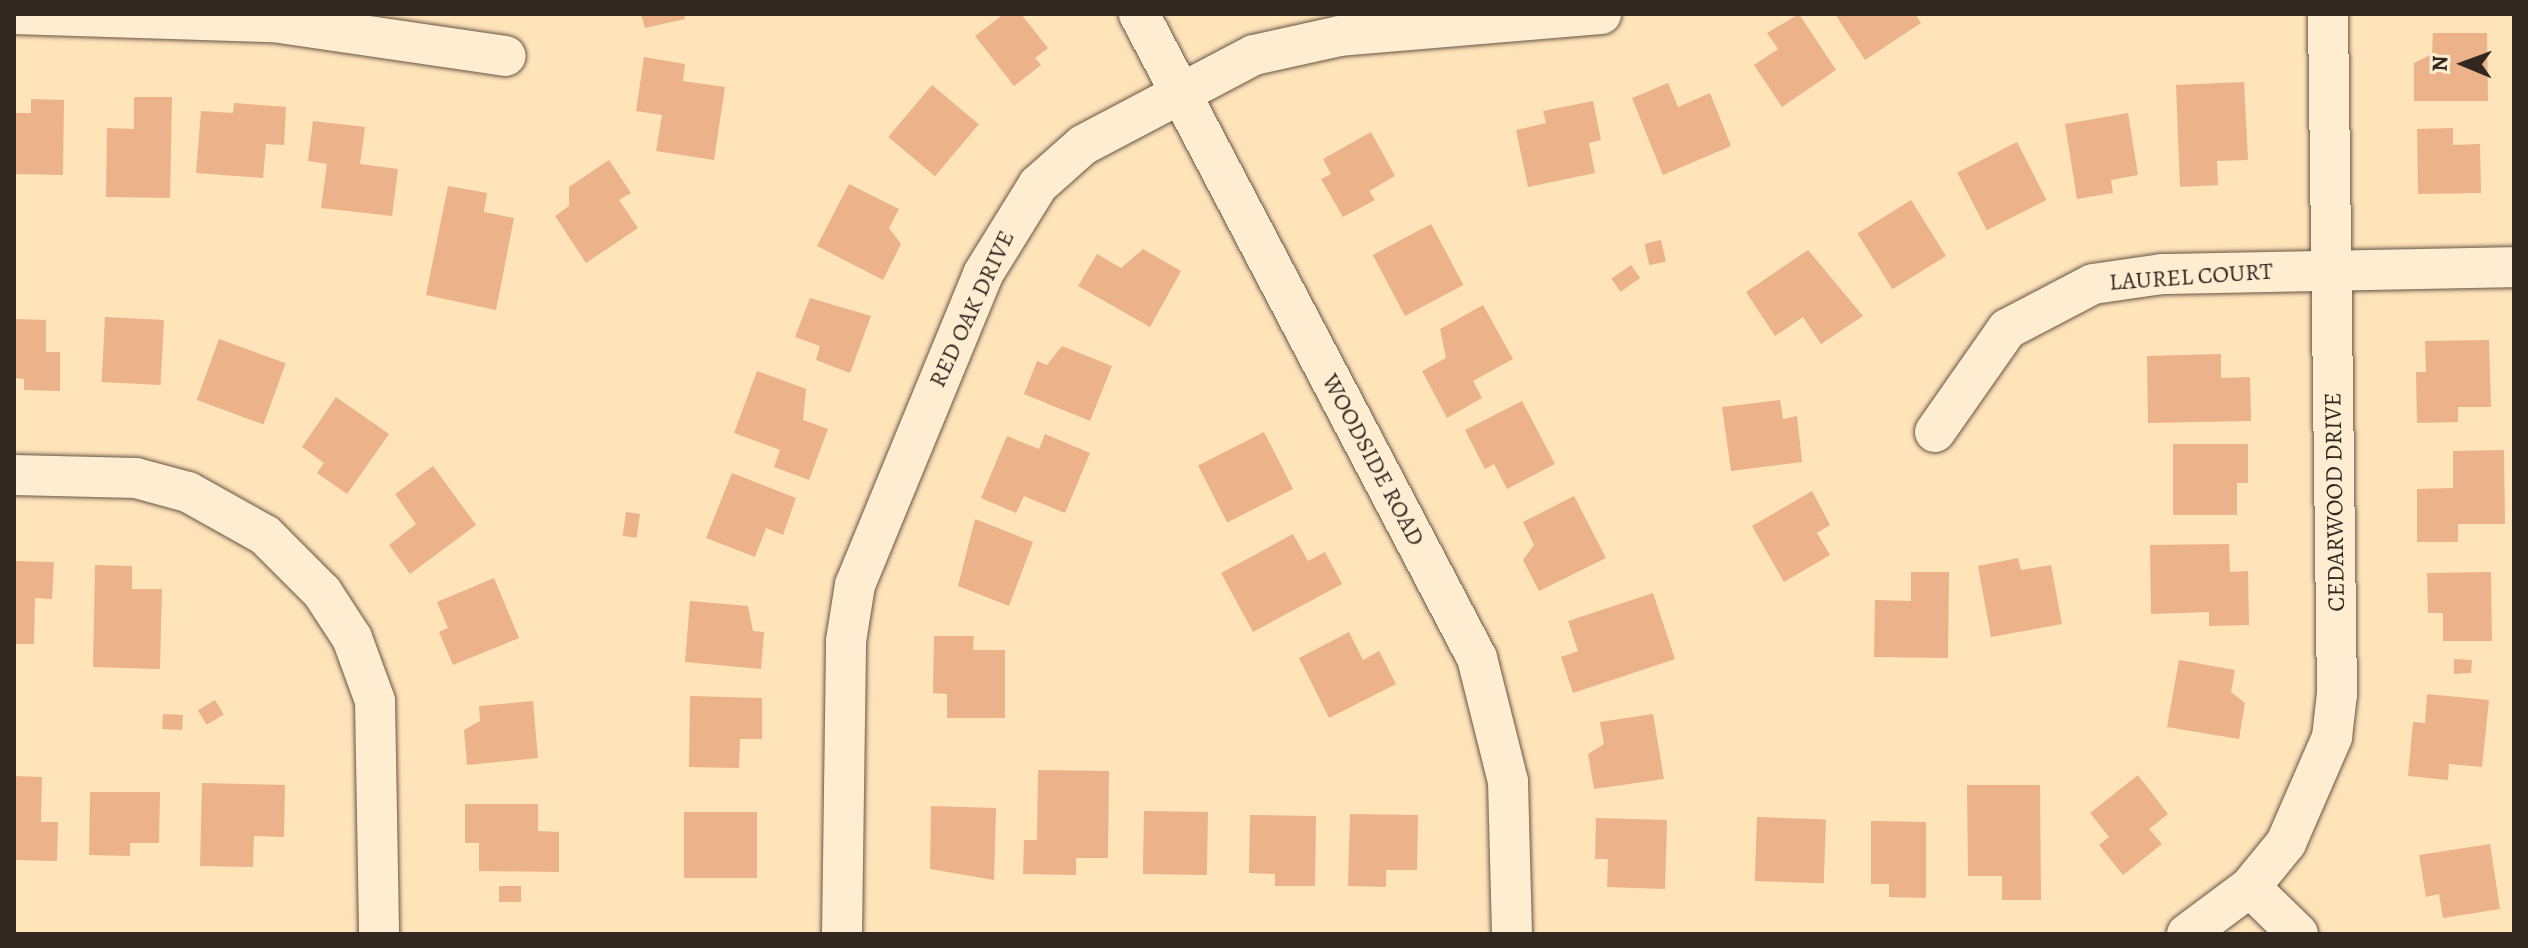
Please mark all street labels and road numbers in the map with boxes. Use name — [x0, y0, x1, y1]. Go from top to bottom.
street label: RED OAK DRIVE — [923, 226, 1021, 392]
street label: LAUREL COURT — [2108, 257, 2274, 297]
street label: WOODSIDE ROAD — [1316, 369, 1430, 551]
street label: CEDARWOOD DRIVE — [2319, 392, 2351, 612]

